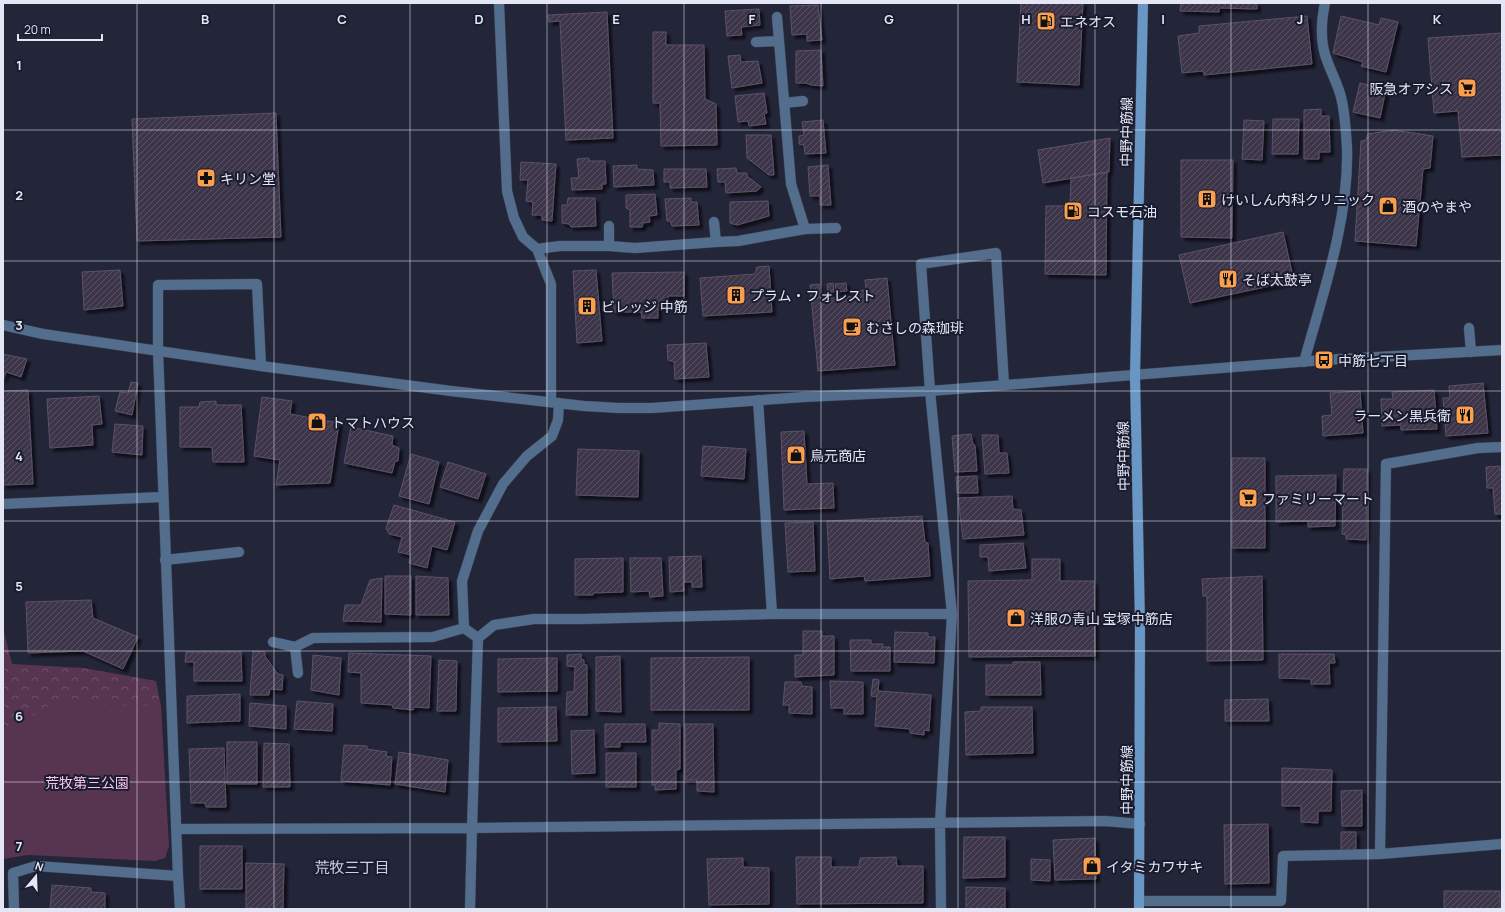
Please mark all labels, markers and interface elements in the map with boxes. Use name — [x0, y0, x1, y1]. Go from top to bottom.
text: B — [201, 10, 209, 28]
text: C — [337, 10, 347, 28]
text: D — [474, 10, 484, 28]
text: E — [612, 10, 620, 28]
text: F — [749, 10, 756, 28]
text: G — [884, 10, 894, 28]
text: H — [1021, 10, 1031, 28]
fuel station icon: エネオス — [1035, 10, 1057, 32]
text: I — [1161, 10, 1165, 28]
text: J — [1297, 10, 1303, 28]
text: K — [1433, 10, 1442, 28]
place label: エネオス — [1060, 12, 1116, 31]
scale bar — [18, 16, 102, 42]
text: 20 m — [24, 21, 51, 38]
text: 1 — [16, 56, 22, 74]
supermarket icon: 阪急オアシス — [1456, 77, 1478, 99]
place label: 阪急オアシス — [1370, 79, 1453, 98]
street label: 中野中筋線 — [1116, 97, 1136, 167]
pharmacy icon: キリン堂 — [195, 167, 217, 189]
place label: キリン堂 — [220, 169, 276, 188]
text: 2 — [15, 186, 23, 204]
building icon: けいしん内科クリニック — [1196, 188, 1218, 210]
place label: けいしん内科クリニック — [1221, 190, 1375, 209]
shop icon: 酒のやまや — [1377, 195, 1399, 217]
place label: 酒のやまや — [1402, 197, 1472, 216]
fuel station icon: コスモ石油 — [1062, 200, 1084, 222]
place label: コスモ石油 — [1087, 202, 1157, 221]
restaurant icon: そば太鼓亭 — [1217, 268, 1239, 290]
place label: そば太鼓亭 — [1242, 270, 1312, 289]
building icon: プラム・フォレスト — [725, 284, 747, 306]
place label: プラム・フォレスト — [750, 286, 876, 305]
building icon: ビレッジ 中筋 — [576, 295, 598, 317]
place label: ビレッジ 中筋 — [601, 297, 688, 316]
text: 3 — [15, 316, 23, 334]
cafe icon: むさしの森珈琲 — [841, 316, 863, 338]
place label: むさしの森珈琲 — [866, 318, 964, 337]
bus stop icon: 中筋七丁目 — [1313, 349, 1335, 371]
place label: 中筋七丁目 — [1338, 351, 1408, 370]
restaurant icon: ラーメン黒兵衛 — [1454, 404, 1476, 426]
place label: ラーメン黒兵衛 — [1354, 406, 1451, 425]
shop icon: トマトハウス — [306, 411, 328, 433]
place label: トマトハウス — [331, 413, 415, 432]
street label: 中野中筋線 — [1113, 421, 1133, 491]
shop icon: 鳥元商店 — [785, 444, 807, 466]
place label: 鳥元商店 — [810, 446, 866, 465]
text: 4 — [15, 447, 23, 465]
supermarket icon: ファミリーマート — [1237, 487, 1259, 509]
place label: ファミリーマート — [1262, 489, 1374, 508]
text: 5 — [15, 577, 23, 595]
shop icon: 洋服の青山 宝塚中筋店 — [1005, 607, 1027, 629]
place label: 洋服の青山 宝塚中筋店 — [1030, 609, 1173, 628]
text: 6 — [15, 707, 23, 725]
street label: 中野中筋線 — [1117, 745, 1136, 815]
park label: 荒牧第三公園 — [45, 773, 129, 792]
text: 7 — [16, 837, 23, 855]
shop icon: イタミカワサキ — [1081, 855, 1103, 877]
north arrow — [16, 856, 56, 896]
district label: 荒牧三丁目 — [314, 857, 390, 878]
place label: イタミカワサキ — [1106, 857, 1203, 876]
text: N — [33, 858, 46, 874]

